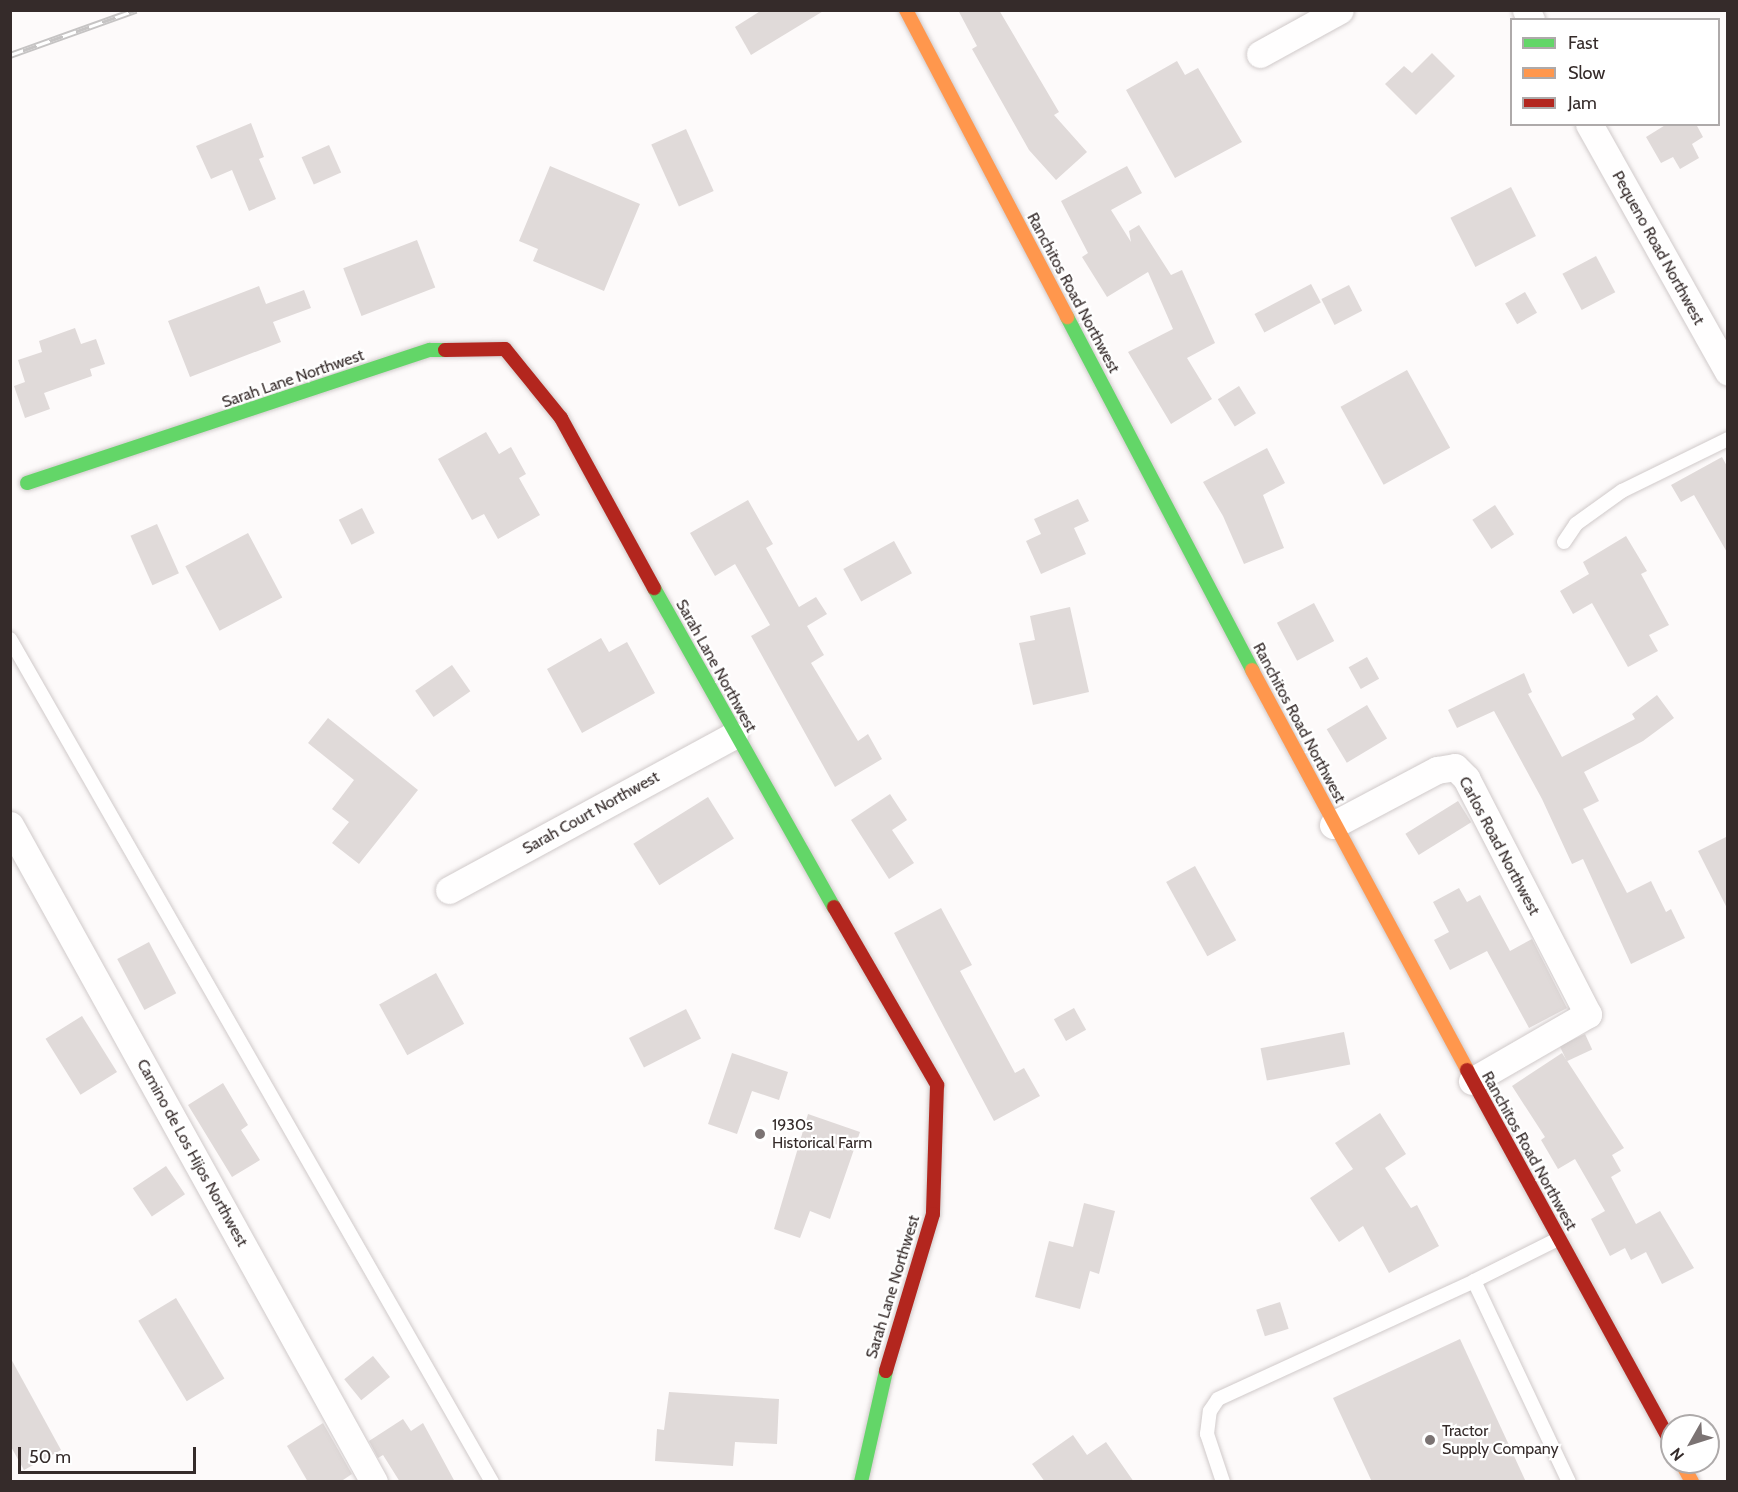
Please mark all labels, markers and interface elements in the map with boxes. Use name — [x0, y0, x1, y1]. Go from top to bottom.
legend — [1510, 18, 1720, 126]
text: Fast — [1568, 32, 1599, 54]
text: Slow — [1568, 62, 1605, 84]
text: Jam — [1568, 92, 1597, 114]
street label: Pequeno Road Northwest — [1608, 168, 1708, 328]
street label: Ranchitos Road Northwest — [1023, 210, 1123, 376]
street label: Sarah Lane Northwest — [219, 346, 367, 412]
street label: Sarah Lane Northwest — [672, 596, 760, 736]
street label: Ranchitos Road Northwest — [1249, 640, 1349, 806]
street label: Sarah Court Northwest — [519, 767, 663, 859]
street label: Carlos Road Northwest — [1454, 773, 1544, 919]
street label: Camino de Los Hijos Northwest — [132, 1056, 252, 1250]
street label: Ranchitos Road Northwest — [1477, 1068, 1581, 1234]
place label: 1930s Historical Farm — [772, 1115, 872, 1153]
marker: 1930s Historical Farm — [753, 1127, 767, 1141]
street label: Sarah Lane Northwest — [862, 1213, 924, 1361]
north arrow — [1660, 1414, 1720, 1474]
place label: Tractor Supply Company — [1442, 1421, 1559, 1459]
marker: Tractor Supply Company — [1423, 1433, 1437, 1447]
scale bar — [21, 1435, 200, 1473]
text: N — [1666, 1444, 1688, 1465]
text: 50 m — [29, 1446, 71, 1468]

